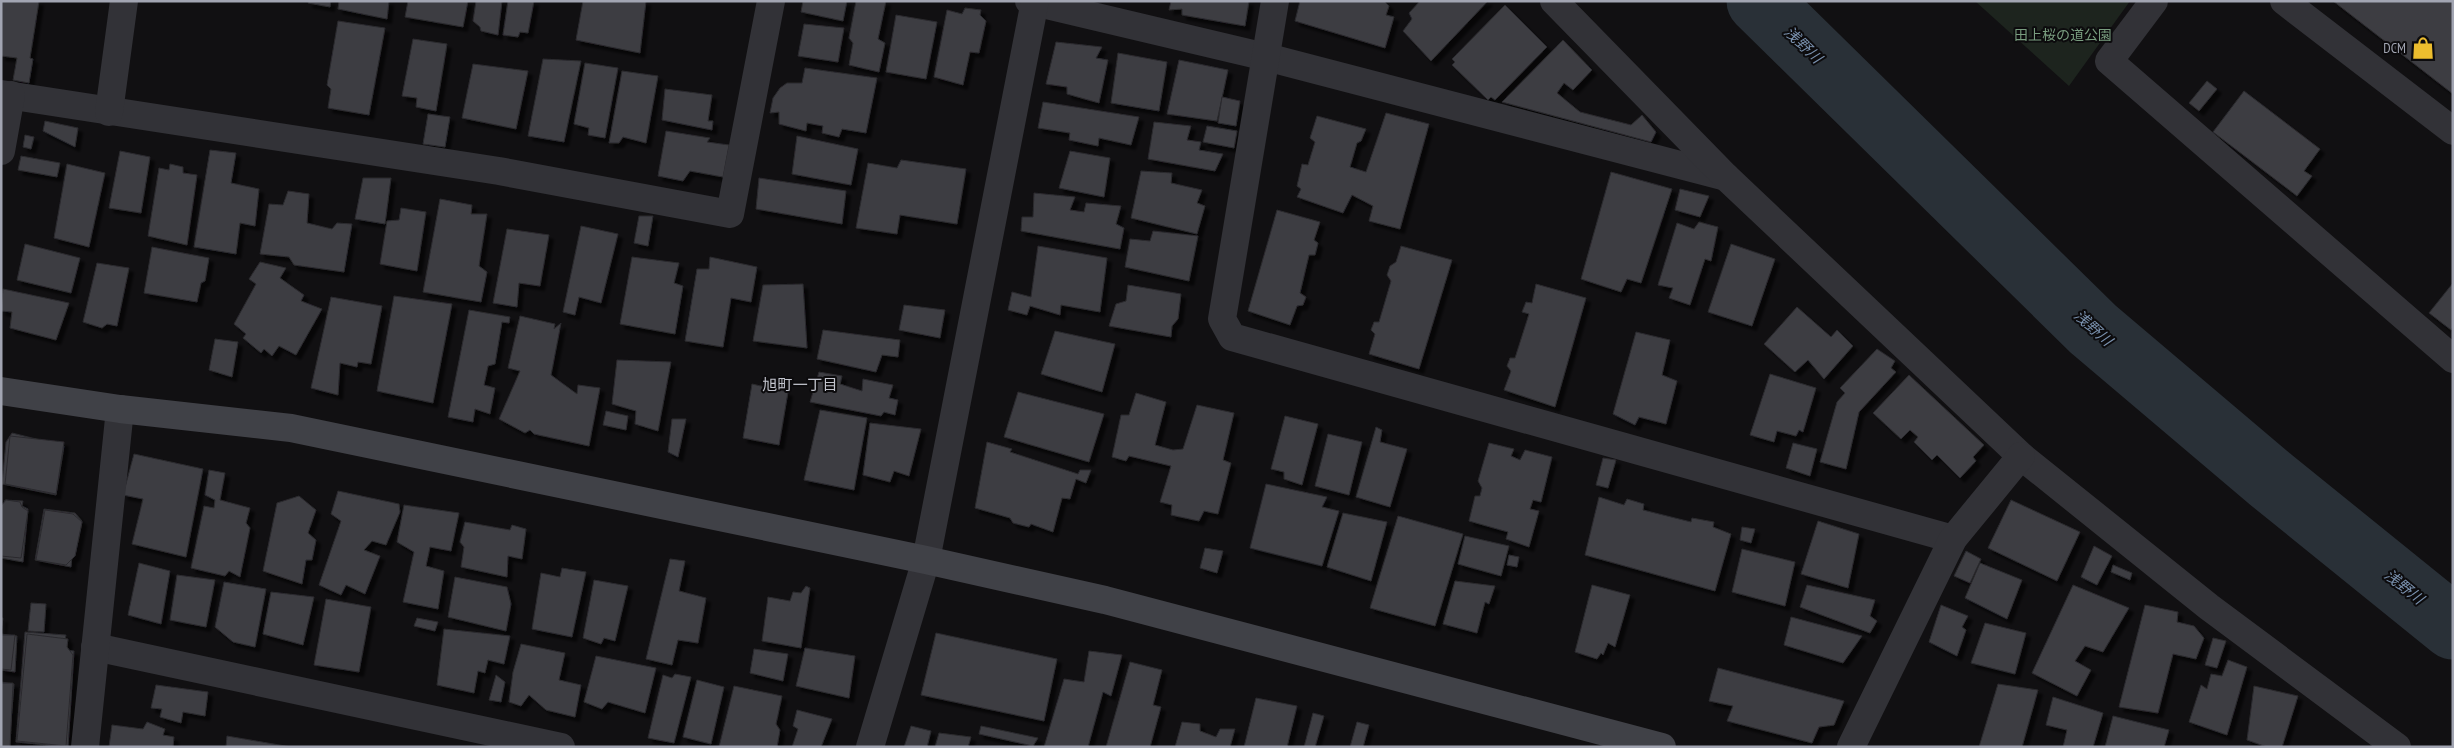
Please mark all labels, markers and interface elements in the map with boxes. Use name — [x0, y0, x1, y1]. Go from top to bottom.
water label: 浅野川 — [1781, 22, 1828, 68]
park label: 田上桜の道公園 — [2014, 26, 2112, 44]
shop icon: DCM — [2410, 35, 2436, 61]
place label: DCM — [2383, 39, 2406, 57]
water label: 浅野川 — [2070, 306, 2118, 351]
district label: 旭町一丁目 — [762, 375, 838, 394]
water label: 浅野川 — [2381, 565, 2429, 609]

